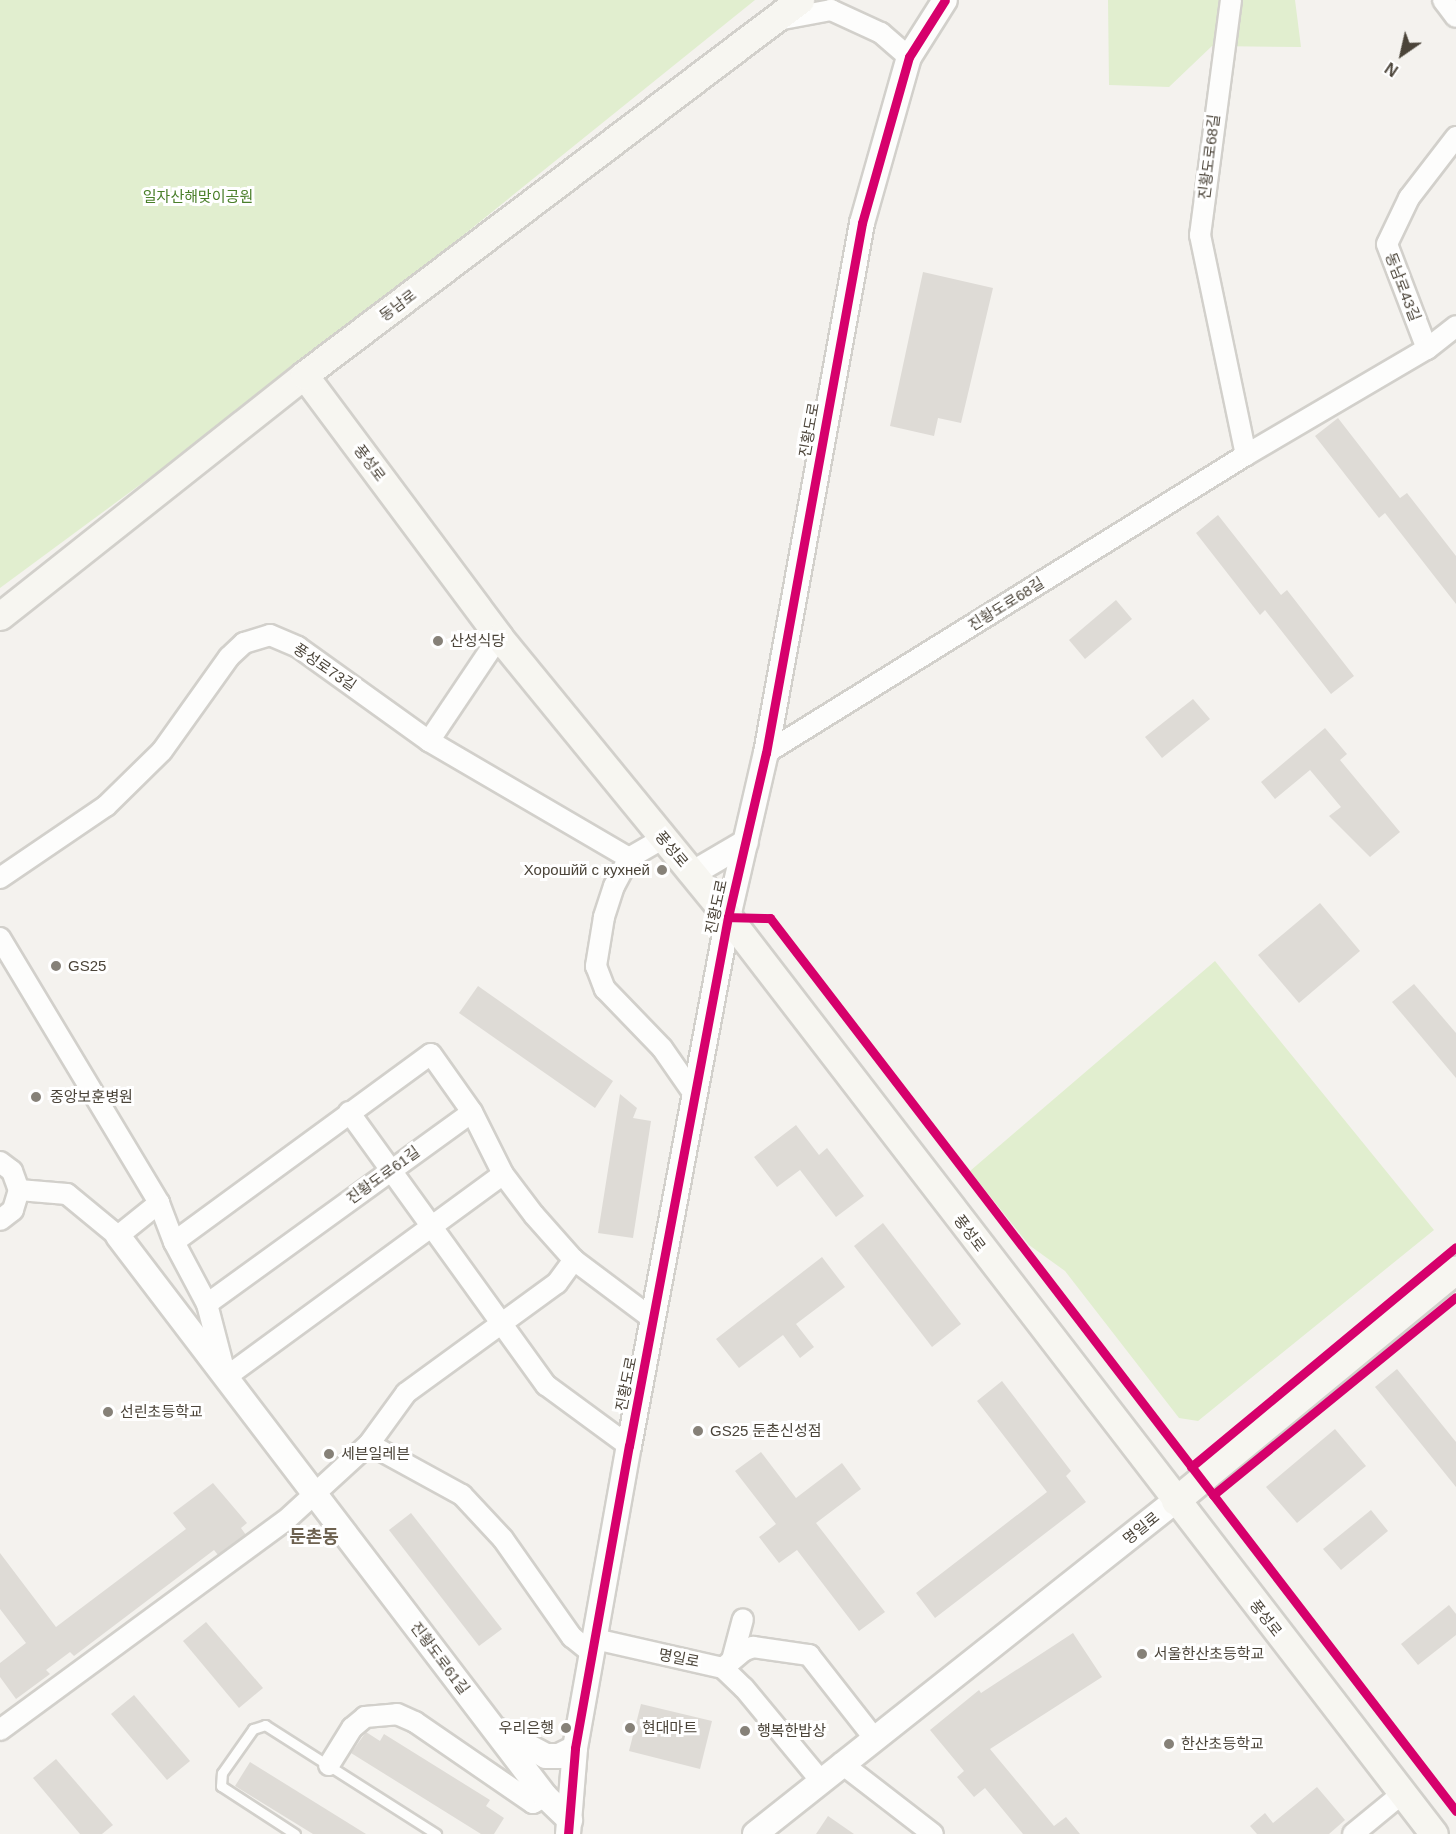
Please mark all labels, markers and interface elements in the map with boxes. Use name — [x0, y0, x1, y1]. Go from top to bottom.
north arrow — [1372, 24, 1432, 84]
text: N — [1382, 59, 1401, 80]
street label: 진황도로68길 — [1195, 113, 1223, 201]
park label: 일자산해맞이공원 — [143, 188, 253, 206]
street label: 동남로43길 — [1382, 250, 1424, 324]
street label: 동남로 — [376, 285, 420, 325]
street label: 진황도로 — [795, 401, 823, 459]
street label: 풍성로 — [350, 441, 390, 485]
street label: 진황도로68길 — [965, 574, 1047, 634]
place label: 산성식당 — [450, 632, 505, 650]
marker: 산성식당 — [431, 634, 445, 648]
street label: 풍성로73길 — [290, 639, 360, 695]
street label: 풍성로 — [652, 827, 692, 871]
place label: Хорошйй с кухней — [524, 861, 650, 879]
marker: Хорошйй с кухней — [655, 863, 669, 877]
street label: 진황도로 — [701, 878, 731, 936]
place label: GS25 — [68, 957, 106, 975]
marker: GS25 — [49, 959, 63, 973]
marker: 중앙보훈병원 — [27, 1088, 45, 1106]
place label: 중앙보훈병원 — [50, 1088, 133, 1106]
street label: 진황도로61길 — [343, 1143, 423, 1207]
street label: 풍성로 — [950, 1211, 990, 1255]
street label: 진황도로 — [612, 1355, 640, 1413]
place label: 선린초등학교 — [120, 1403, 203, 1421]
marker: 선린초등학교 — [101, 1405, 115, 1419]
place label: GS25 둔촌신성점 — [710, 1422, 822, 1440]
marker: GS25 둔촌신성점 — [691, 1424, 705, 1438]
place label: 세븐일레븐 — [341, 1445, 410, 1463]
marker: 세븐일레븐 — [322, 1447, 336, 1461]
street label: 명일로 — [1119, 1508, 1163, 1548]
district label: 둔촌동 — [289, 1526, 339, 1548]
street label: 풍성로 — [1246, 1596, 1286, 1640]
street label: 진황도로61길 — [407, 1618, 473, 1698]
street label: 명일로 — [657, 1645, 701, 1671]
place label: 서울한산초등학교 — [1154, 1645, 1264, 1663]
marker: 서울한산초등학교 — [1135, 1647, 1149, 1661]
place label: 우리은행 — [499, 1719, 554, 1737]
place label: 현대마트 — [642, 1719, 697, 1737]
marker: 우리은행 — [559, 1721, 573, 1735]
marker: 현대마트 — [623, 1721, 637, 1735]
place label: 행복한밥상 — [757, 1722, 826, 1740]
marker: 행복한밥상 — [738, 1724, 752, 1738]
place label: 한산초등학교 — [1181, 1735, 1264, 1753]
marker: 한산초등학교 — [1162, 1737, 1176, 1751]

